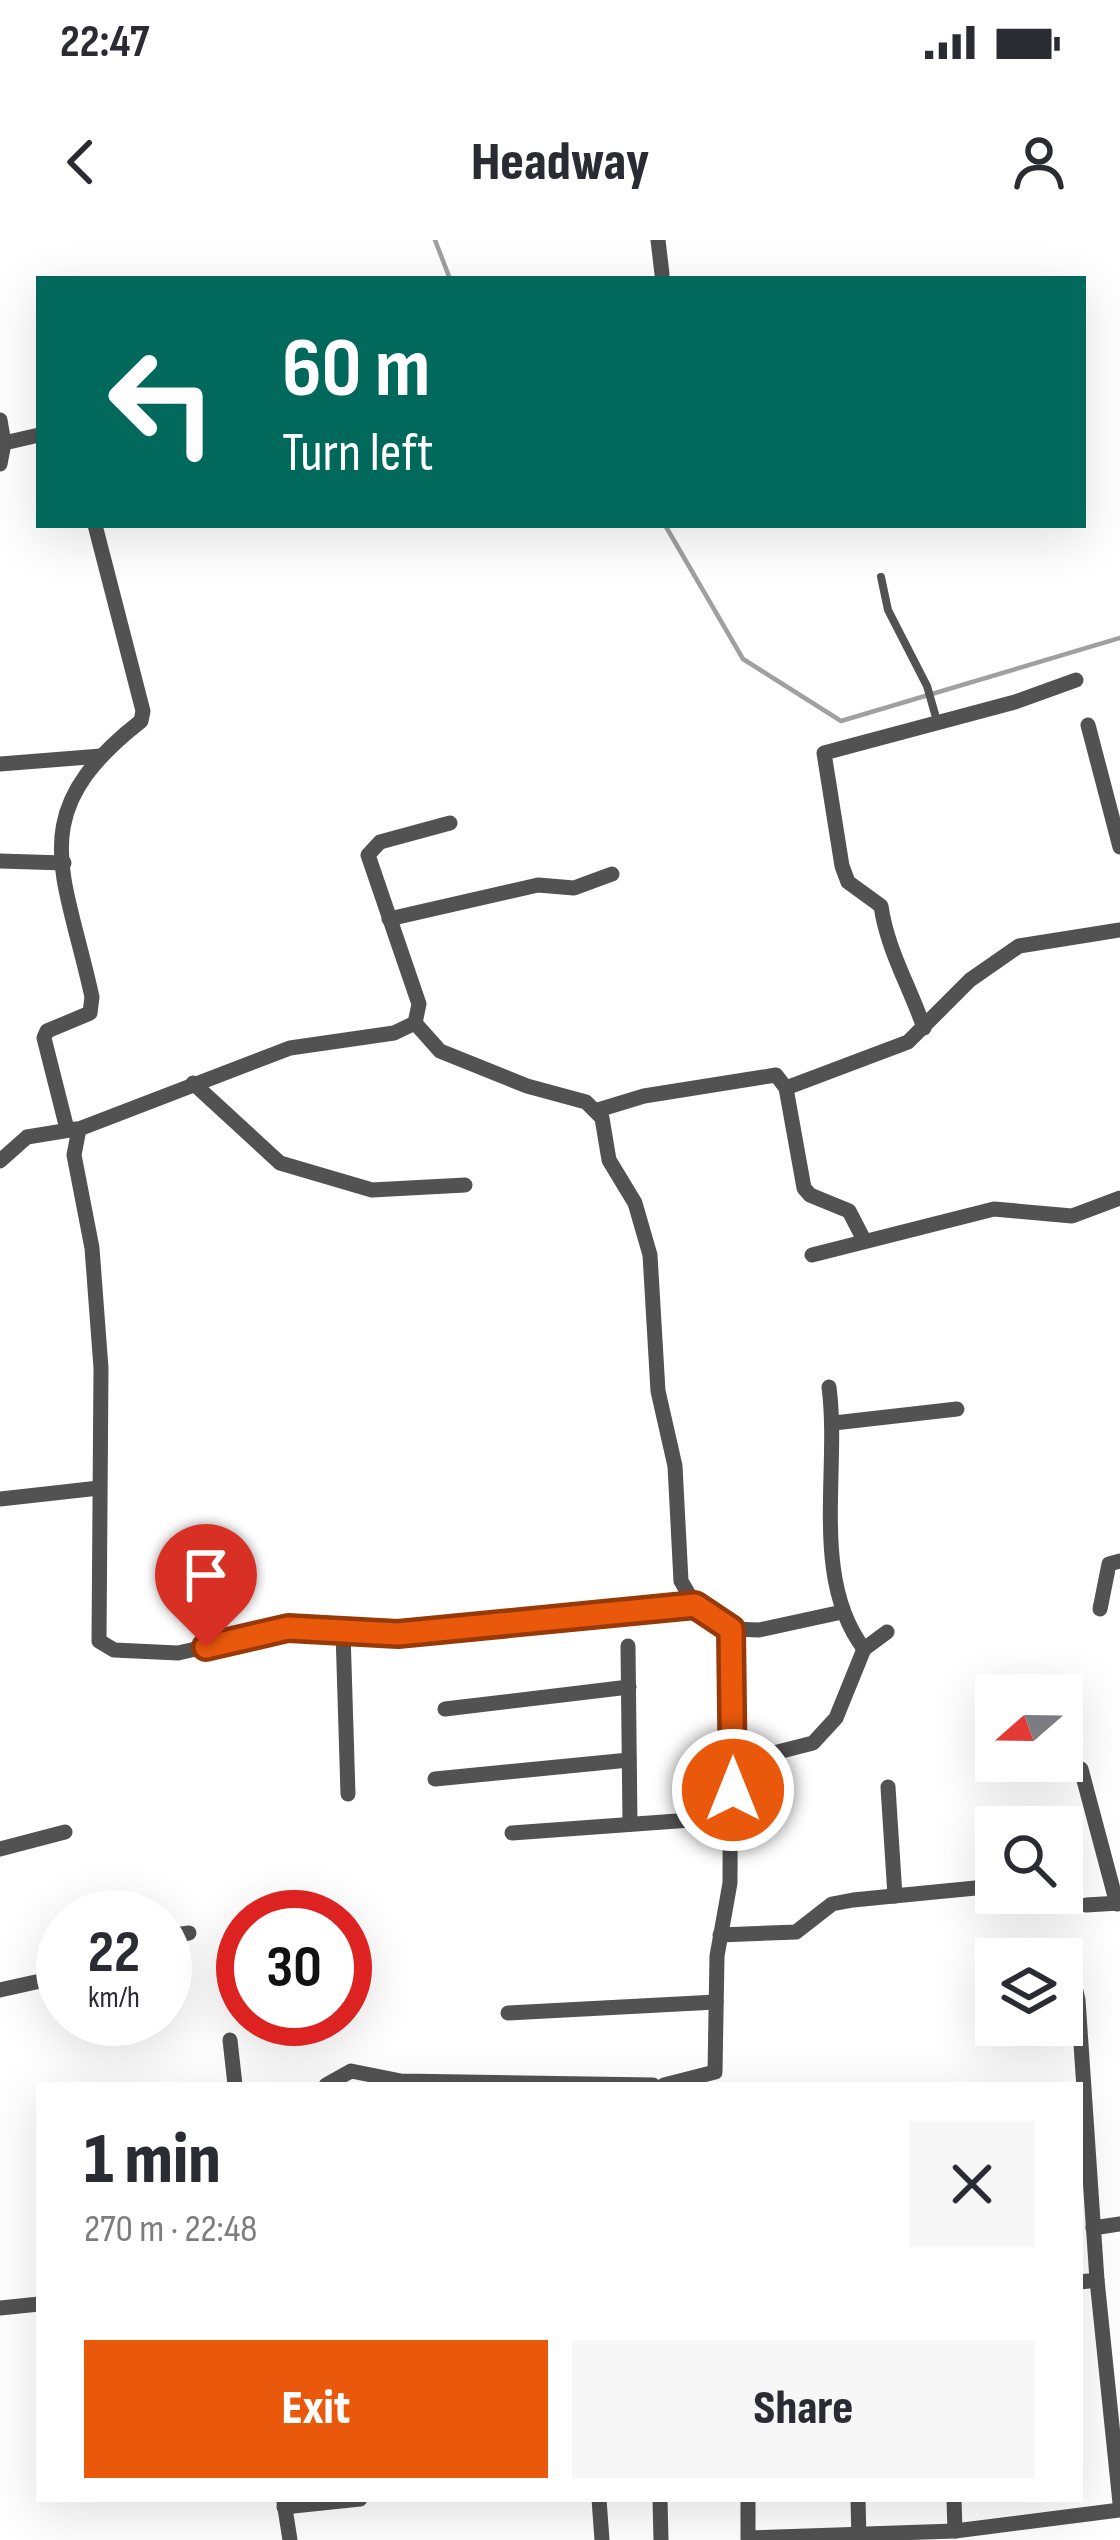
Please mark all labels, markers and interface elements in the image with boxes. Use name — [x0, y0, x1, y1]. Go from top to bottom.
text: 22:47 — [60, 15, 149, 70]
icon: back — [48, 129, 114, 195]
icon: person — [1006, 129, 1072, 195]
text: Headway — [471, 130, 649, 195]
text: 60 m — [282, 319, 430, 420]
icon: left — [84, 324, 240, 480]
text: Turn left — [282, 421, 434, 486]
pin — [155, 1524, 257, 1647]
icon: arrive — [173, 1542, 239, 1608]
north arrow — [975, 1674, 1083, 1782]
map controls — [975, 1674, 1083, 2046]
position arrow — [670, 1727, 796, 1853]
button: search — [975, 1806, 1083, 1914]
speed limit sign: 30 — [216, 1890, 372, 2046]
text: 22 — [88, 1917, 140, 1989]
button: layers — [975, 1938, 1083, 2046]
text: km/h — [88, 1980, 140, 2016]
text: 1 min — [84, 2117, 221, 2204]
button: close — [909, 2121, 1035, 2247]
text: 270 m · 22:48 — [84, 2206, 257, 2253]
button: Exit — [84, 2340, 548, 2478]
button: Share — [572, 2340, 1035, 2478]

